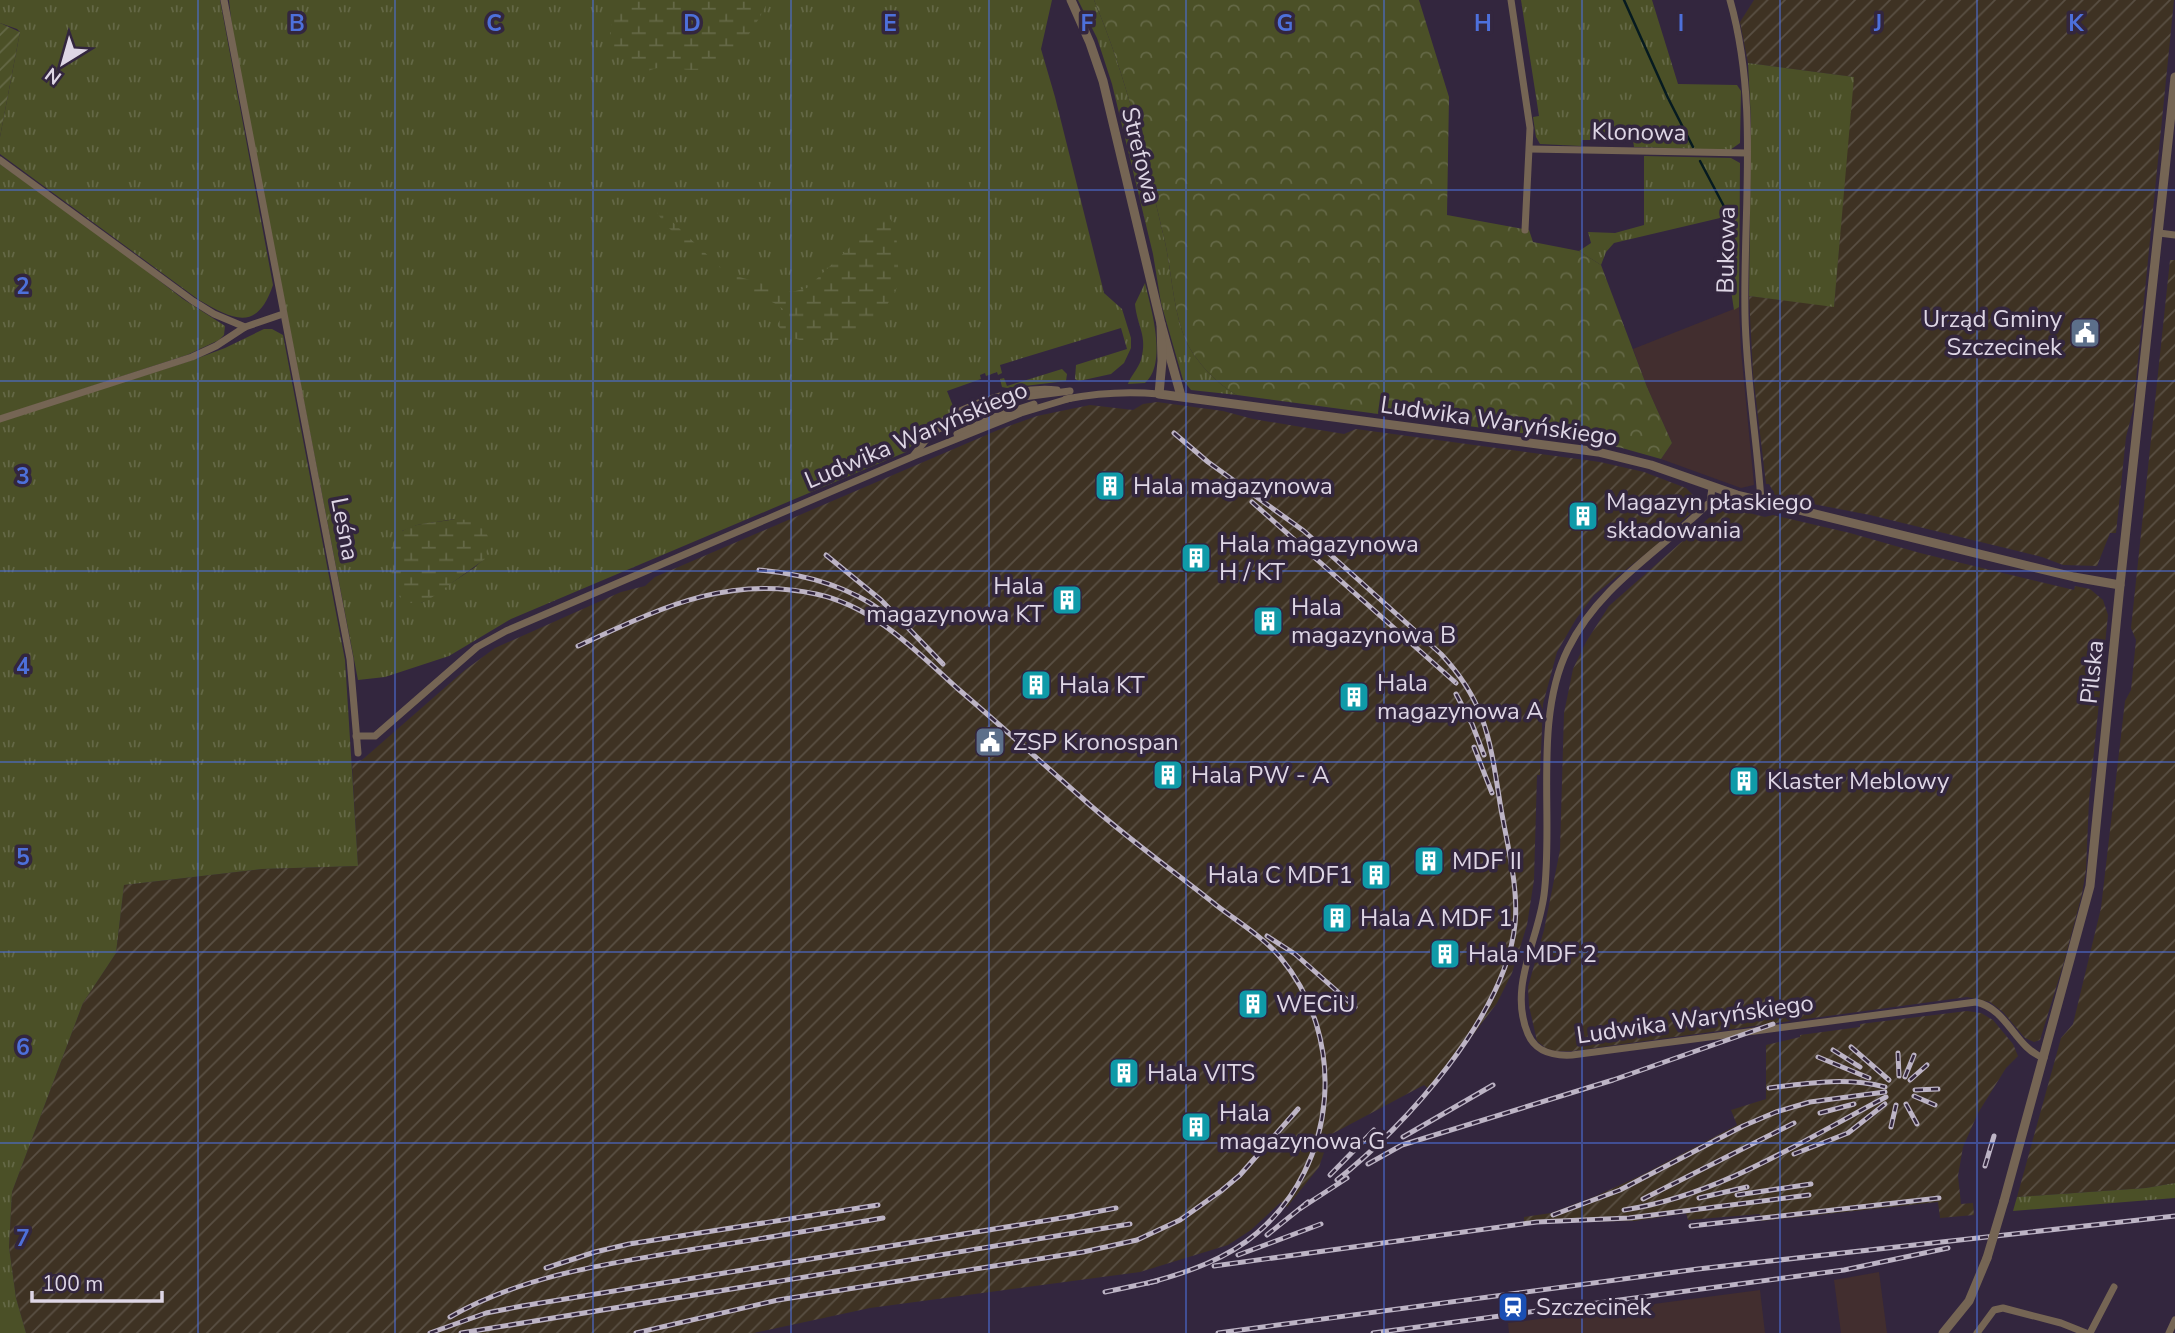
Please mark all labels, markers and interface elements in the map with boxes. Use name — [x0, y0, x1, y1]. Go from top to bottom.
text: B — [289, 8, 305, 39]
text: C — [486, 8, 502, 39]
text: D — [683, 8, 701, 39]
text: E — [883, 8, 897, 39]
text: F — [1081, 8, 1094, 39]
text: G — [1277, 8, 1293, 39]
text: H — [1474, 8, 1492, 39]
text: I — [1678, 8, 1684, 39]
text: J — [1873, 8, 1882, 39]
text: K — [2068, 8, 2084, 39]
north arrow — [28, 28, 98, 98]
text: N — [40, 61, 67, 90]
street label: Strefowa — [1114, 104, 1168, 206]
street label: Klonowa — [1591, 115, 1687, 149]
street label: Bukowa — [1709, 206, 1743, 294]
text: 2 — [16, 271, 30, 302]
place label: Urząd Gminy Szczecinek — [1923, 303, 2063, 363]
public building icon: Urząd Gminy Szczecinek — [2068, 316, 2102, 350]
street label: Ludwika Waryńskiego — [800, 374, 1032, 496]
street label: Ludwika Waryńskiego — [1378, 389, 1620, 453]
text: 3 — [16, 461, 30, 492]
building icon: Hala magazynowa — [1093, 469, 1127, 503]
place label: Hala magazynowa — [1133, 470, 1333, 502]
place label: Magazyn płaskiego składowania — [1606, 486, 1812, 546]
street label: Leśna — [323, 495, 367, 563]
building icon: Magazyn płaskiego składowania — [1566, 499, 1600, 533]
place label: Hala magazynowa H / KT — [1219, 528, 1419, 588]
building icon: Hala magazynowa H / KT — [1179, 541, 1213, 575]
place label: Hala magazynowa KT — [866, 570, 1045, 630]
building icon: Hala magazynowa KT — [1050, 583, 1084, 617]
place label: Hala magazynowa B — [1291, 591, 1456, 651]
building icon: Hala magazynowa B — [1251, 604, 1285, 638]
street label: Pilska — [2073, 639, 2111, 705]
text: 4 — [16, 651, 30, 682]
place label: Hala magazynowa A — [1377, 667, 1544, 727]
building icon: Hala KT — [1019, 668, 1053, 702]
place label: Hala KT — [1059, 669, 1145, 701]
building icon: Hala magazynowa A — [1337, 680, 1371, 714]
public building icon: ZSP Kronospan — [973, 725, 1007, 759]
place label: ZSP Kronospan — [1013, 726, 1179, 758]
building icon: Hala PW - A — [1151, 758, 1185, 792]
place label: Hala PW - A — [1191, 759, 1330, 791]
building icon: Klaster Meblowy — [1727, 764, 1761, 798]
place label: Klaster Meblowy — [1767, 765, 1950, 797]
text: 5 — [16, 842, 30, 873]
building icon: MDF II — [1412, 844, 1446, 878]
place label: MDF II — [1452, 845, 1522, 877]
building icon: Hala C MDF1 — [1359, 858, 1393, 892]
place label: Hala C MDF1 — [1208, 859, 1353, 891]
building icon: Hala A MDF 1 — [1320, 901, 1354, 935]
place label: Hala A MDF 1 — [1360, 902, 1513, 934]
building icon: Hala MDF 2 — [1428, 937, 1462, 971]
place label: Hala MDF 2 — [1468, 938, 1597, 970]
building icon: WECiU — [1236, 987, 1270, 1021]
street label: Ludwika Waryńskiego — [1574, 987, 1816, 1051]
place label: WECiU — [1276, 988, 1356, 1020]
text: 6 — [16, 1032, 30, 1063]
building icon: Hala VITS — [1107, 1056, 1141, 1090]
place label: Hala VITS — [1147, 1057, 1255, 1089]
place label: Hala magazynowa G — [1219, 1097, 1385, 1157]
building icon: Hala magazynowa G — [1179, 1110, 1213, 1144]
text: 7 — [16, 1223, 30, 1254]
scale bar — [32, 1260, 161, 1304]
text: 100 m — [42, 1270, 103, 1298]
station icon: Szczecinek — [1496, 1290, 1530, 1324]
place label: Szczecinek — [1536, 1291, 1652, 1323]

